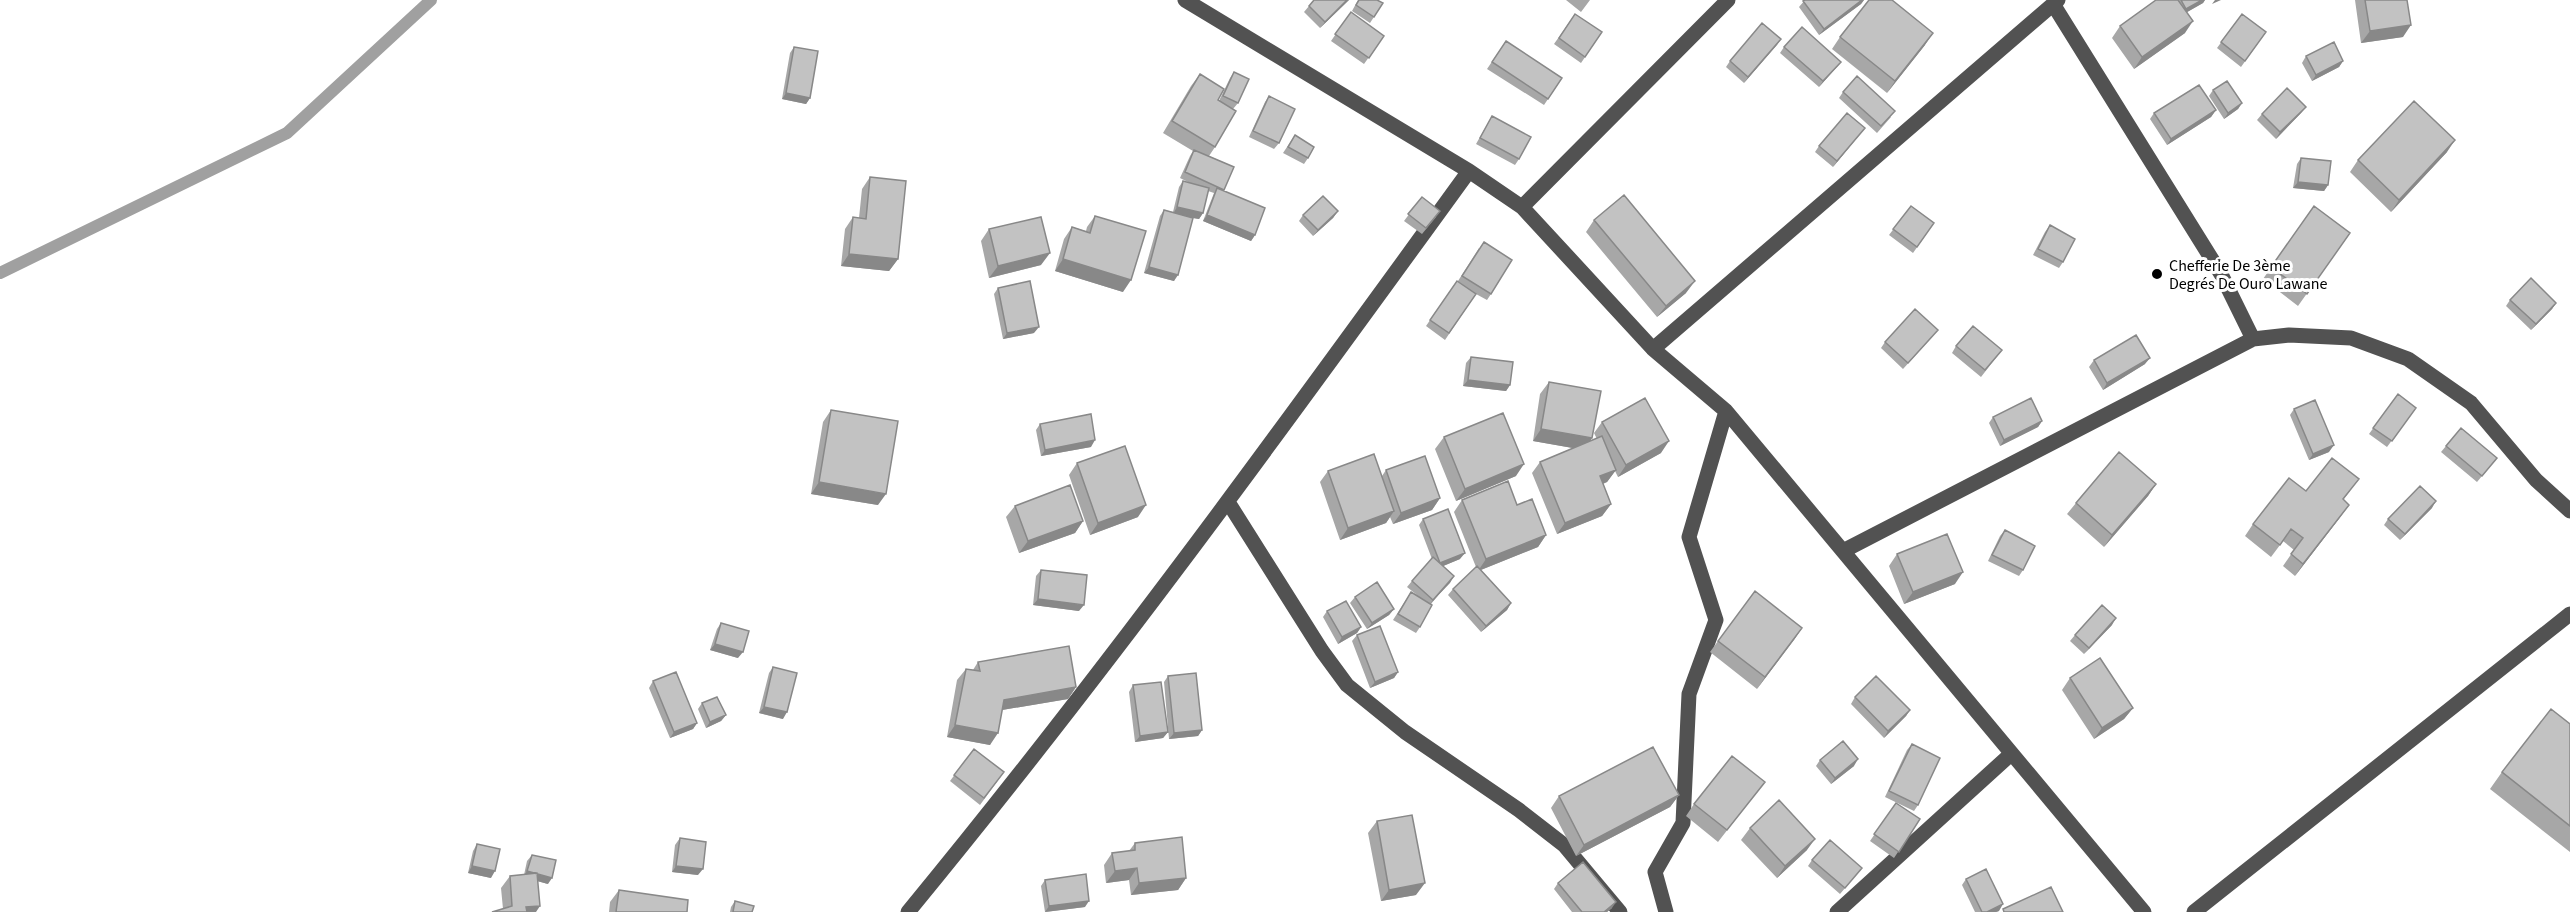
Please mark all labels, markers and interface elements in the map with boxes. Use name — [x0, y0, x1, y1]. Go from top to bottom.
place label: Chefferie De 3ème Degrés De Ouro Lawane — [2169, 255, 2327, 295]
marker: Chefferie De 3ème Degrés De Ouro Lawane — [2150, 267, 2164, 281]

